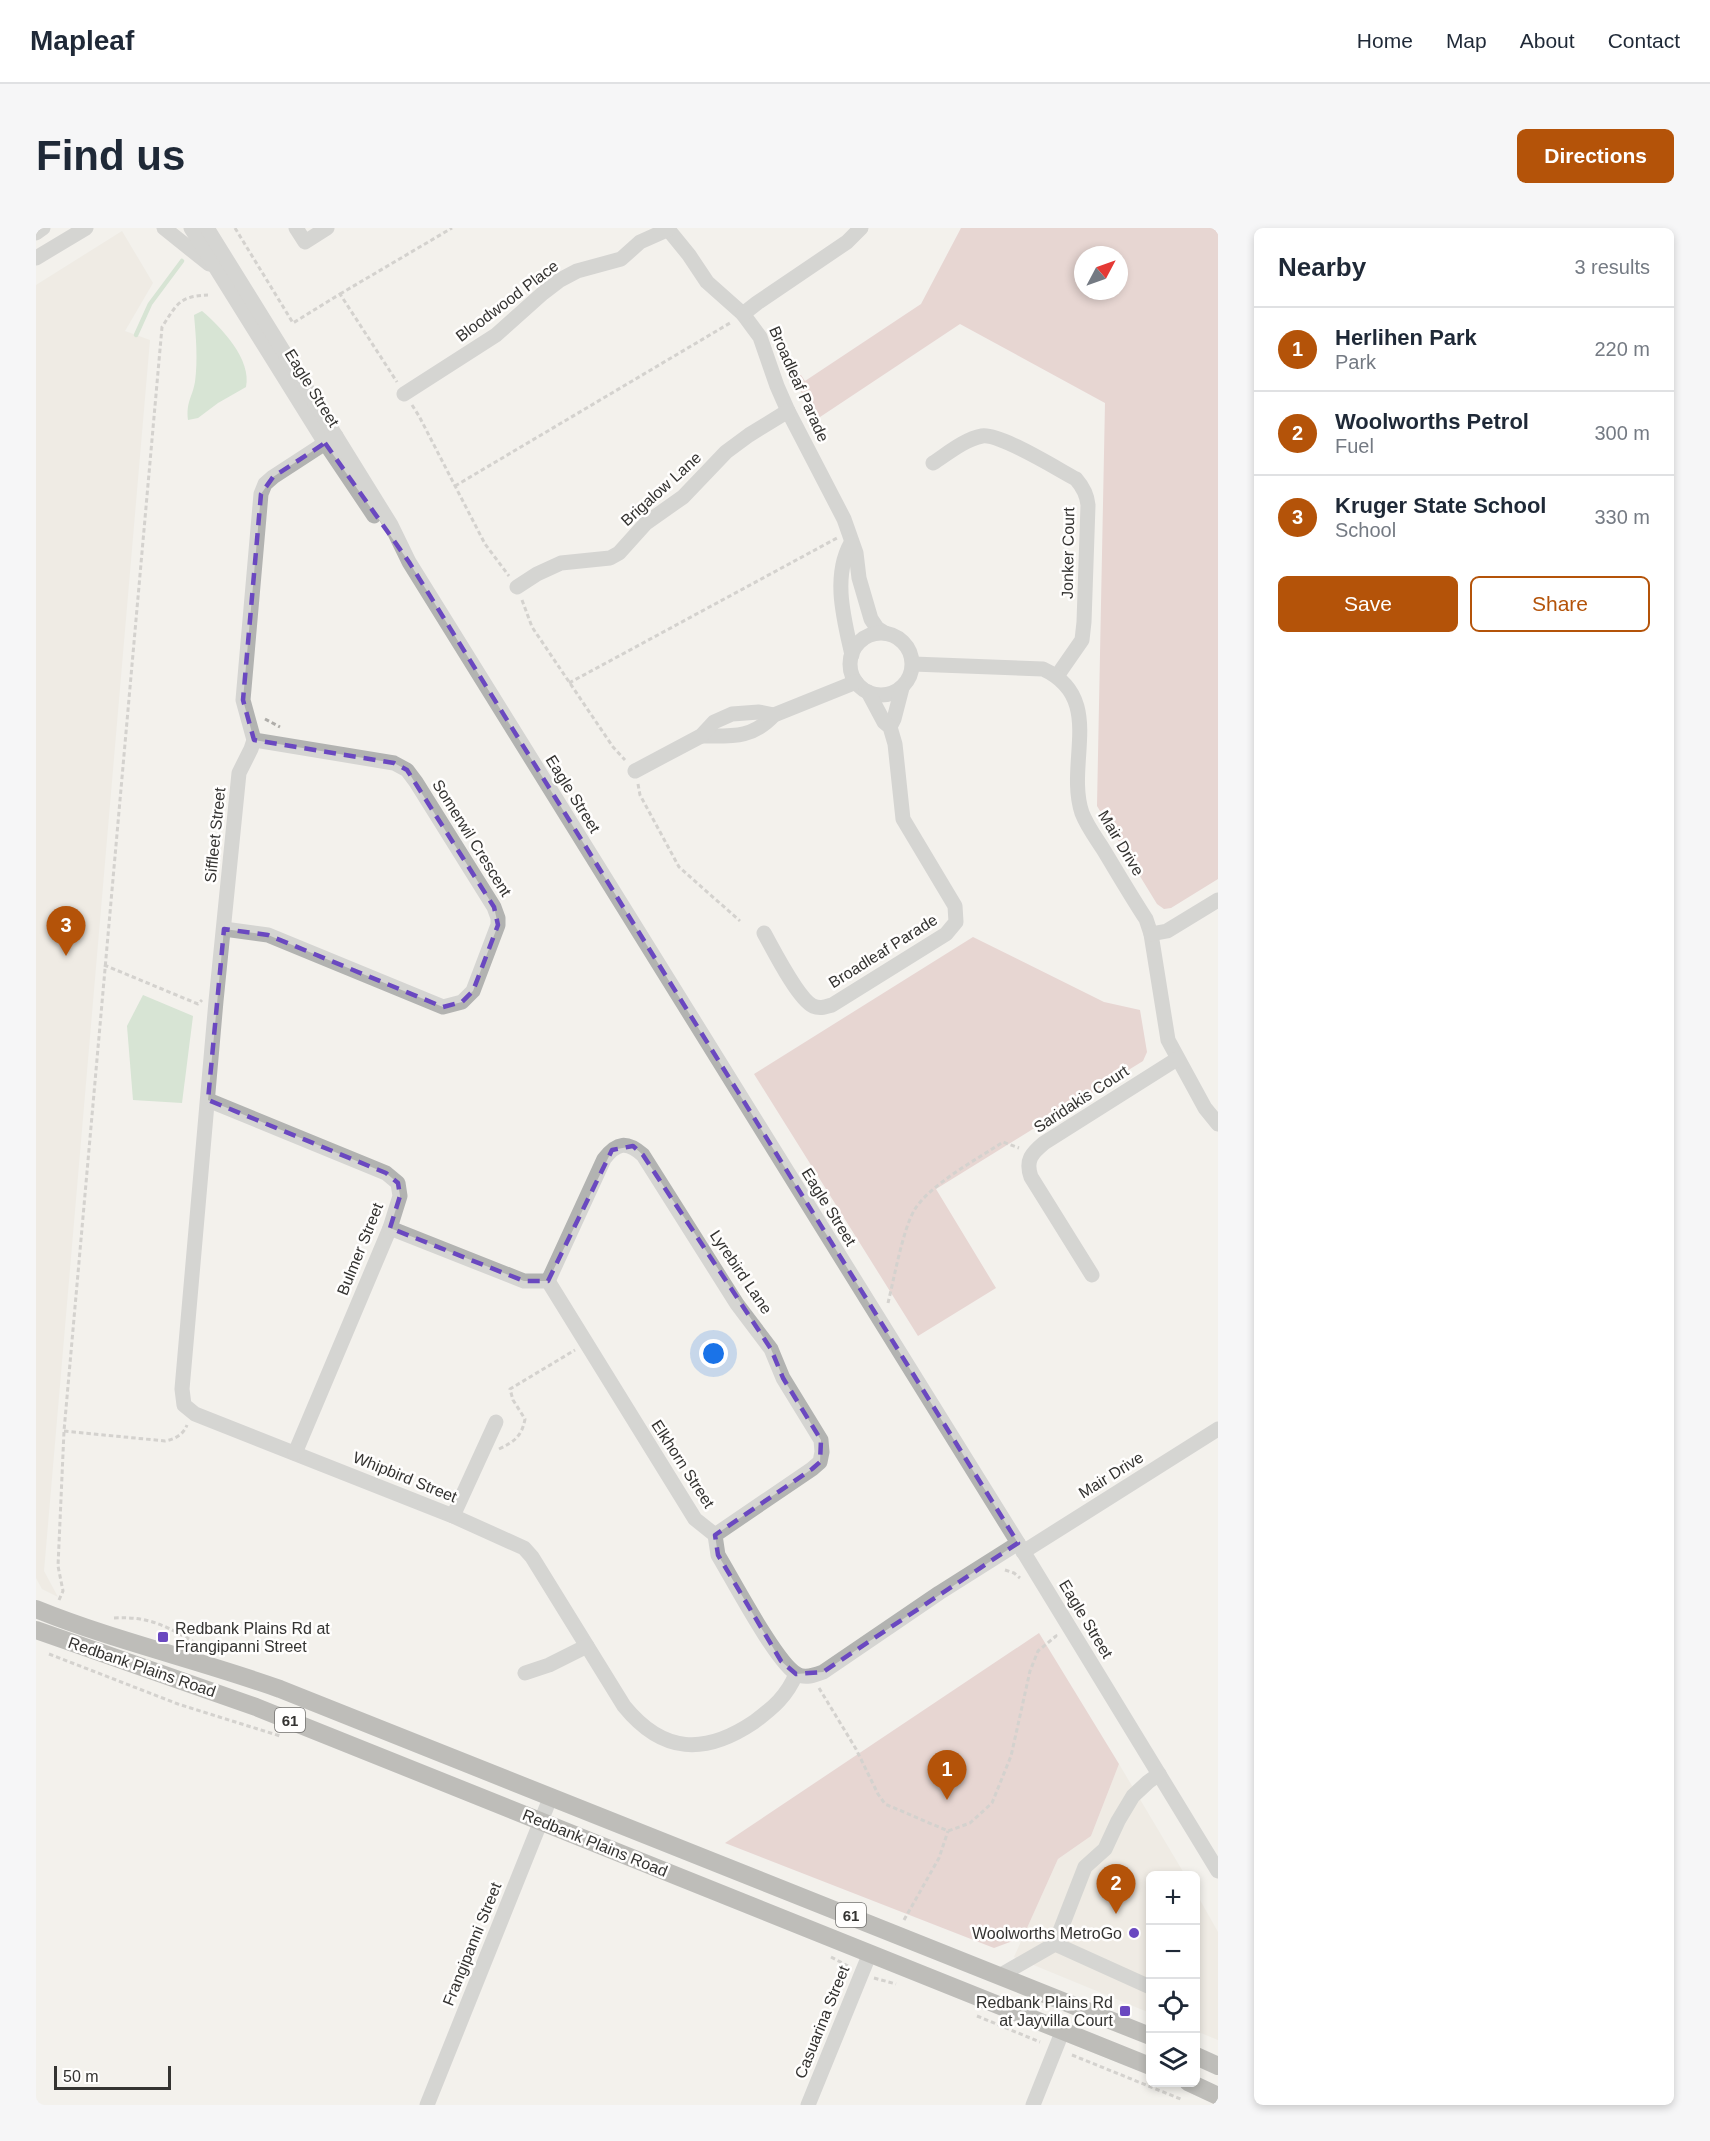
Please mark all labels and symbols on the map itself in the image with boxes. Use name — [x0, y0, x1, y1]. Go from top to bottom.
north arrow — [1074, 246, 1128, 300]
street label: Bloodwood Place — [453, 257, 562, 345]
street label: Broadleaf Parade — [766, 324, 832, 444]
street label: Eagle Street — [281, 346, 343, 430]
street label: Brigalow Lane — [618, 449, 704, 529]
street label: Jonker Court — [1059, 507, 1077, 599]
street label: Eagle Street — [542, 752, 604, 836]
street label: Somerwil Crescent — [429, 777, 515, 900]
street label: Siffleet Street — [202, 786, 229, 884]
street label: Mair Drive — [1095, 807, 1147, 879]
pin: 3 — [46, 906, 86, 956]
street label: Broadleaf Parade — [826, 911, 940, 991]
street label: Saridakis Court — [1031, 1062, 1132, 1136]
street label: Eagle Street — [798, 1165, 860, 1249]
street label: Bulmer Street — [334, 1200, 386, 1298]
street label: Lyrebird Lane — [707, 1227, 775, 1317]
your location — [699, 1339, 728, 1368]
street label: Elkhorn Street — [648, 1417, 718, 1512]
street label: Whipbird Street — [351, 1448, 460, 1506]
street label: Mair Drive — [1076, 1448, 1146, 1502]
street label: Eagle Street — [1056, 1577, 1116, 1662]
place label: Redbank Plains Rd at Frangipanni Street — [175, 1620, 330, 1655]
marker: Redbank Plains Rd at Frangipanni Street — [156, 1630, 170, 1644]
street label: Redbank Plains Road — [66, 1634, 218, 1700]
road number: 61 — [275, 1708, 305, 1732]
pin: 1 — [928, 1750, 966, 1800]
street label: Redbank Plains Road — [520, 1806, 670, 1880]
pin: 2 — [1096, 1864, 1136, 1914]
street label: Frangipanni Street — [439, 1879, 505, 2008]
road number: 61 — [836, 1903, 866, 1927]
place label: Woolworths MetroGo — [972, 1925, 1122, 1942]
marker: Woolworths MetroGo — [1127, 1926, 1141, 1940]
street label: Casuarina Street — [792, 1963, 853, 2081]
place label: Redbank Plains Rd at Jayvilla Court — [976, 1994, 1114, 2029]
marker: Redbank Plains Rd at Jayvilla Court — [1118, 2004, 1132, 2018]
scale bar — [54, 2063, 171, 2090]

